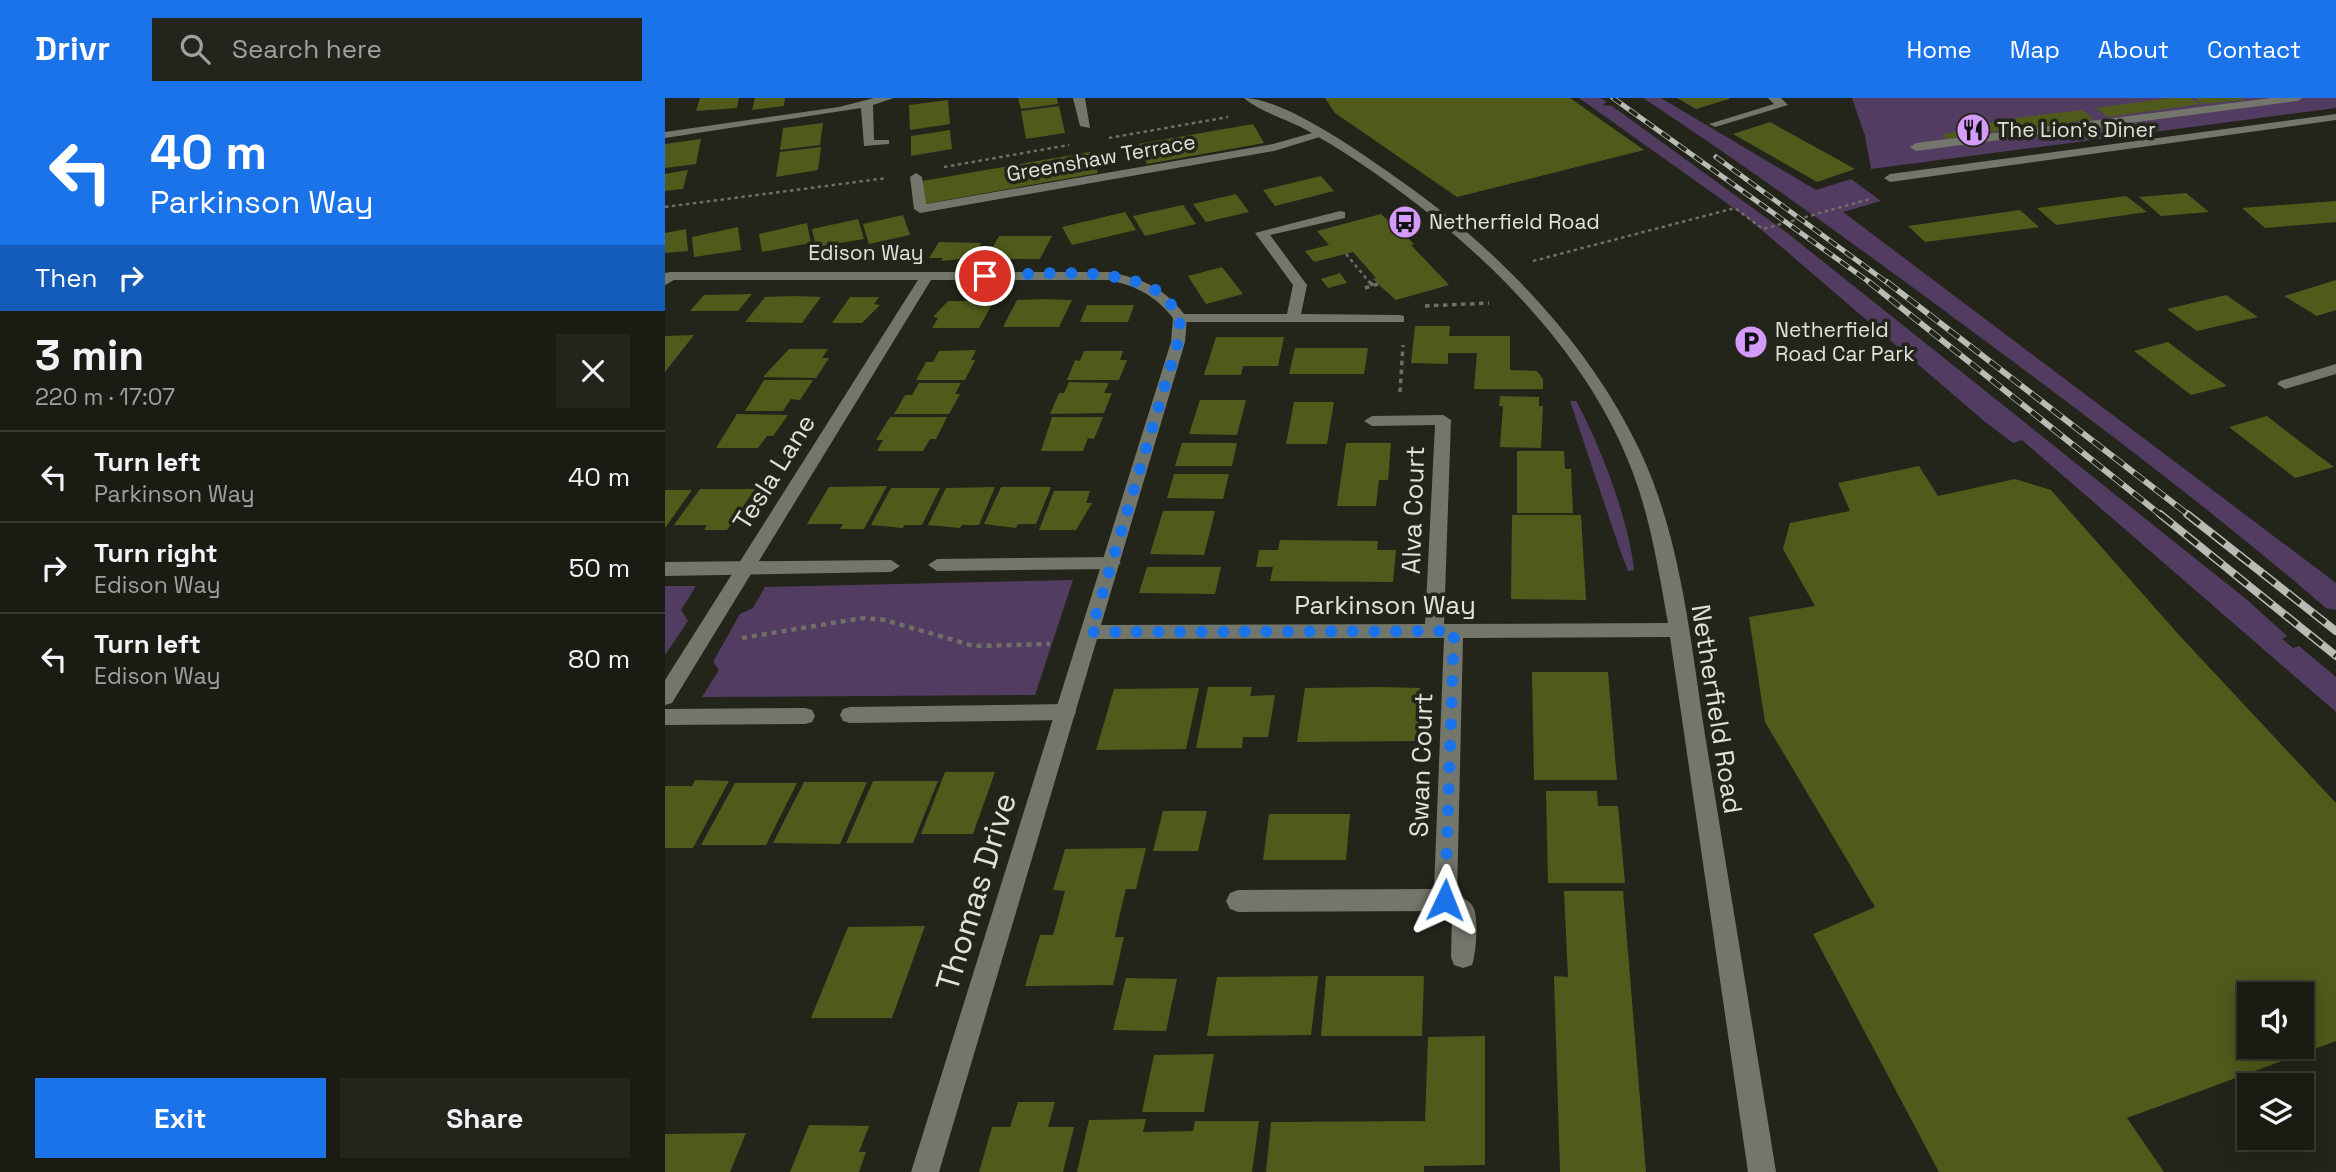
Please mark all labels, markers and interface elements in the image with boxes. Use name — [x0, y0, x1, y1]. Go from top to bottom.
search box — [152, 18, 642, 81]
text: Drivr — [35, 28, 110, 70]
icon: search — [176, 30, 214, 68]
text: Search here — [232, 32, 382, 66]
text: Home — [1906, 34, 1972, 65]
text: Map — [2010, 34, 2060, 65]
text: About — [2098, 34, 2169, 65]
text: Contact — [2207, 34, 2301, 65]
restaurant icon: The Lion's Diner — [1954, 111, 1992, 149]
place label: The Lion's Diner — [1997, 116, 2156, 143]
text: 40 m — [150, 121, 267, 183]
icon: left — [35, 126, 126, 217]
street label: Greenshaw Terrace — [1004, 128, 1198, 187]
text: Parkinson Way — [150, 182, 374, 222]
bus stop icon: Netherfield Road — [1386, 203, 1424, 241]
place label: Netherfield Road — [1429, 208, 1600, 235]
street label: Edison Way — [808, 239, 924, 266]
pin — [955, 246, 1015, 306]
icon: arrive — [966, 257, 1004, 295]
icon: right — [112, 259, 150, 297]
text: Then — [35, 261, 98, 295]
place label: Netherfield Road Car Park — [1775, 316, 1914, 367]
parking icon: Netherfield Road Car Park — [1732, 323, 1770, 361]
text: 3 min — [35, 329, 144, 382]
button: close — [556, 334, 630, 408]
text: 220 m · 17:07 — [35, 382, 175, 412]
street label: Tesla Lane — [725, 408, 823, 536]
text: Turn left — [94, 445, 201, 479]
street label: Alva Court — [1394, 445, 1432, 575]
icon: left — [35, 458, 73, 496]
text: 40 m — [568, 460, 630, 494]
text: Parkinson Way — [94, 479, 255, 509]
text: Turn right — [94, 536, 218, 570]
icon: right — [35, 549, 73, 587]
text: 50 m — [569, 551, 630, 585]
text: Edison Way — [94, 570, 220, 600]
street label: Parkinson Way — [1294, 588, 1476, 622]
street label: Netherfield Road — [1684, 602, 1750, 816]
text: Turn left — [94, 627, 201, 661]
icon: left — [35, 640, 73, 678]
text: 80 m — [568, 642, 630, 676]
text: Edison Way — [94, 661, 220, 691]
street label: Swan Court — [1401, 692, 1441, 838]
street label: Thomas Drive — [927, 788, 1025, 996]
position arrow — [1408, 863, 1482, 937]
map controls — [2237, 982, 2314, 1150]
button: sound — [2237, 982, 2314, 1059]
button: layers — [2237, 1073, 2314, 1150]
button: Exit — [35, 1078, 326, 1158]
button: Share — [340, 1078, 630, 1158]

